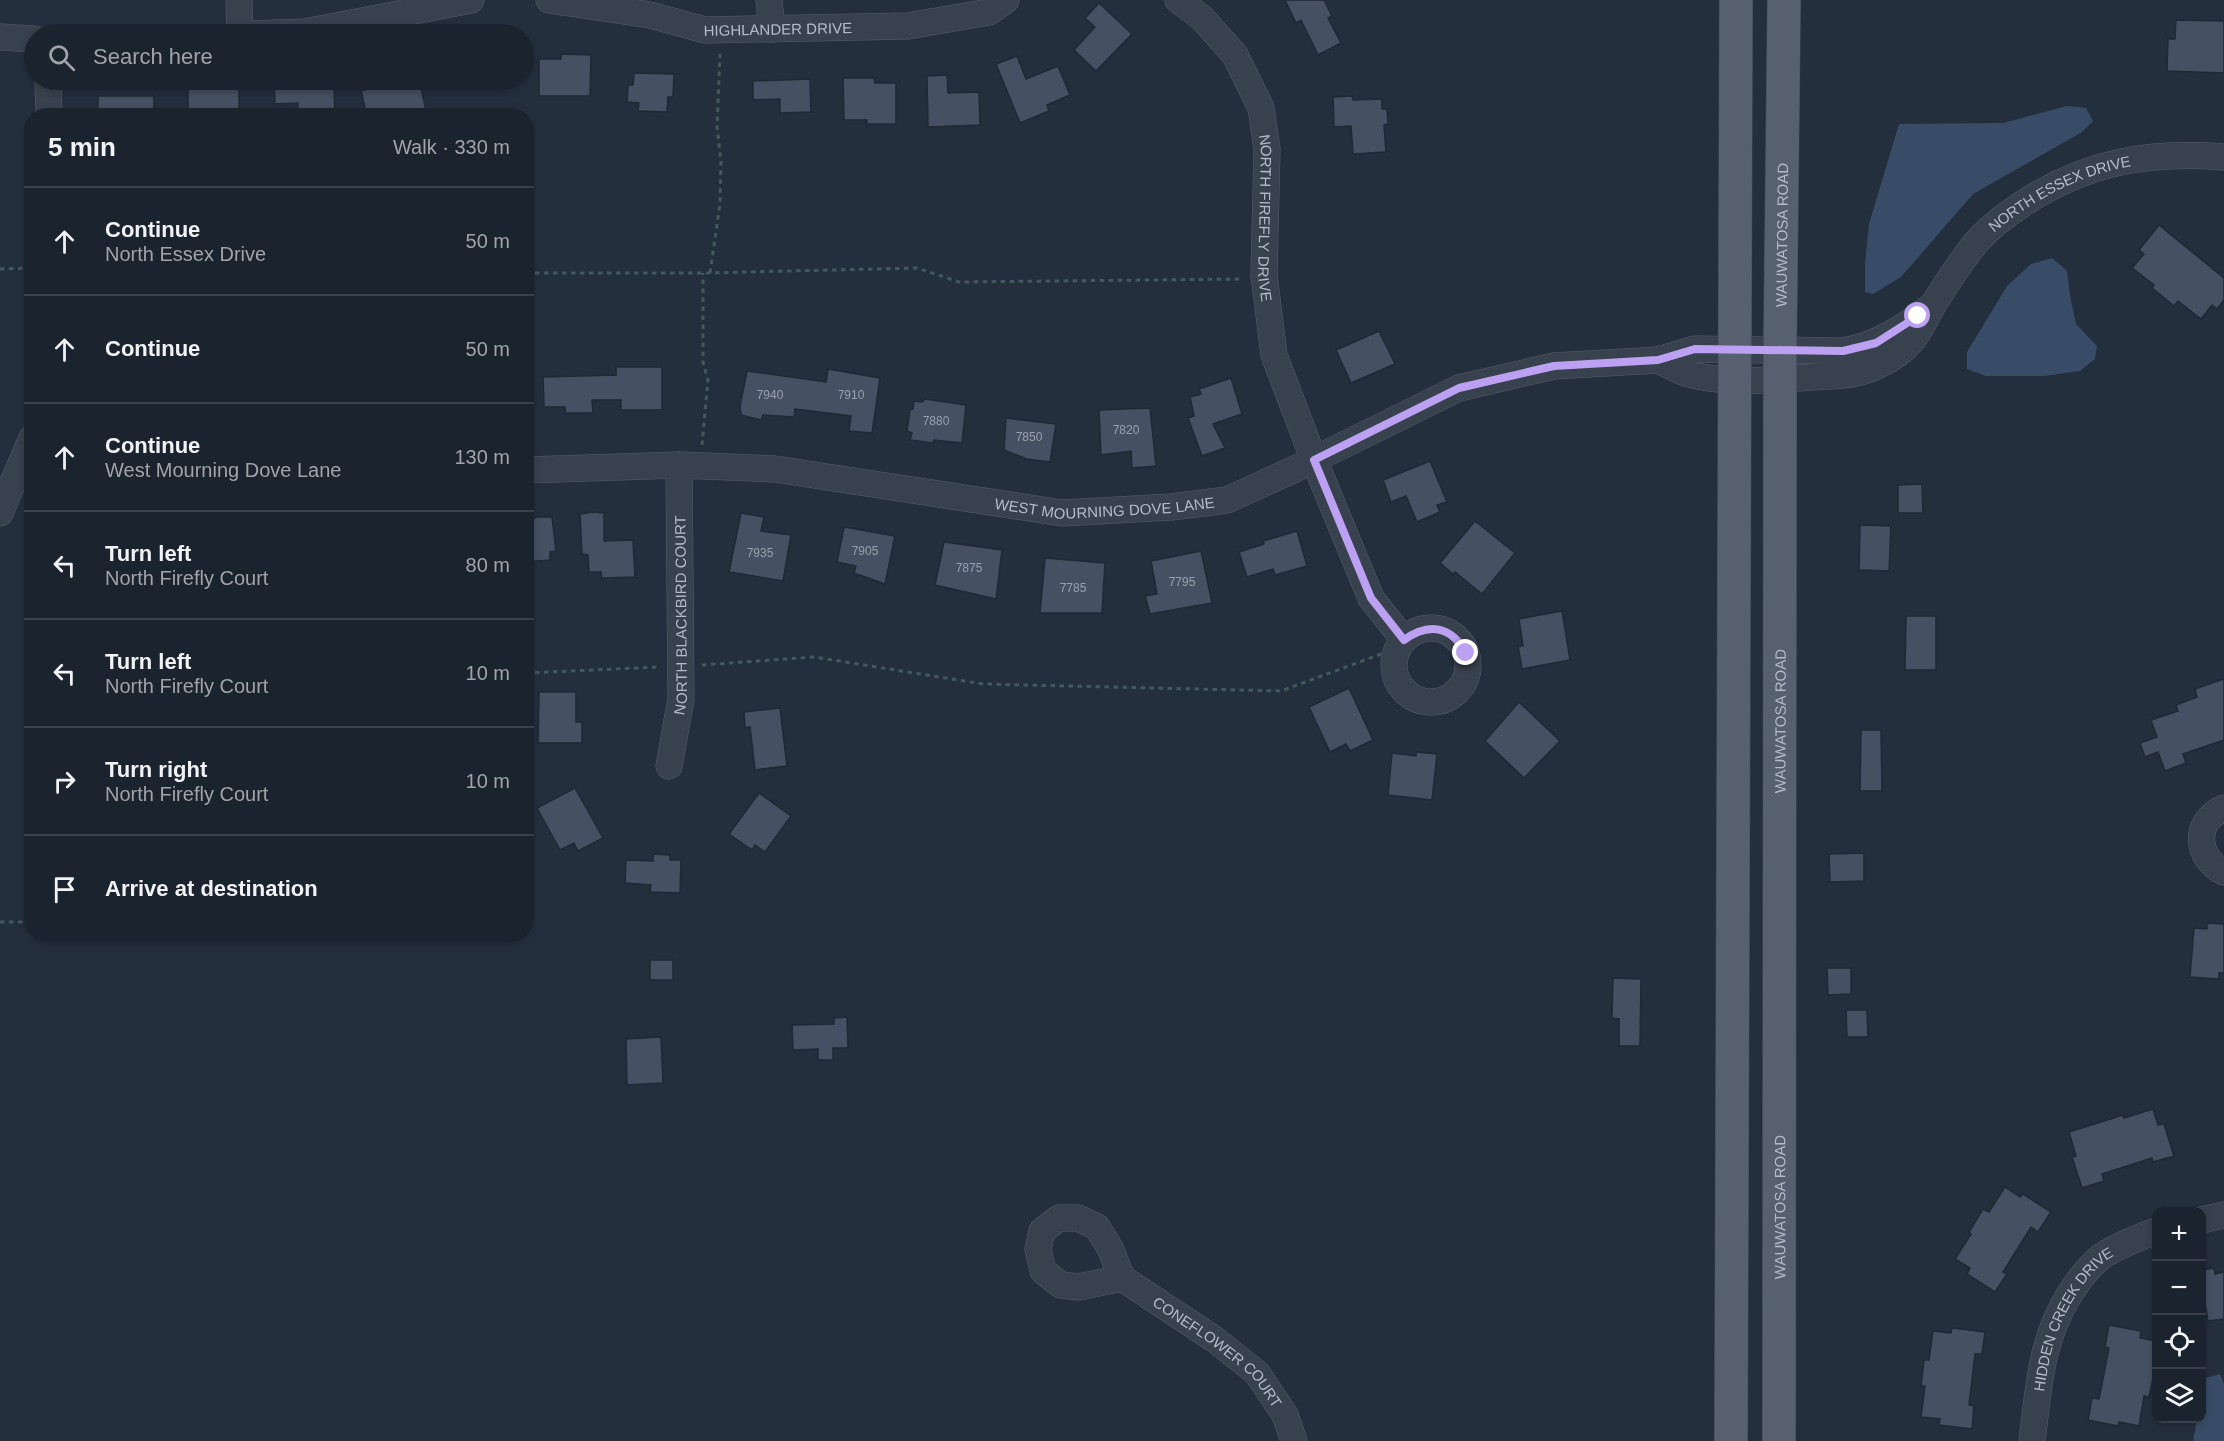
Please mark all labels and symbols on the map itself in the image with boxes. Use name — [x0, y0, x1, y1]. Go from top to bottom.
street label: HIGHLANDER DRIVE — [703, 19, 852, 39]
street label: NORTH FIREFLY DRIVE — [1255, 133, 1276, 303]
street label: NORTH ESSEX DRIVE — [1985, 152, 2132, 235]
street label: WAUWATOSA ROAD — [1772, 163, 1791, 307]
route start — [1904, 302, 1930, 328]
house number: 7940 — [757, 388, 784, 402]
house number: 7910 — [838, 388, 865, 402]
house number: 7880 — [923, 414, 950, 428]
house number: 7820 — [1113, 423, 1140, 437]
house number: 7850 — [1016, 430, 1043, 444]
street label: WEST MOURNING DOVE LANE — [994, 493, 1215, 522]
street label: NORTH BLACKBIRD COURT — [670, 515, 690, 716]
house number: 7905 — [852, 544, 879, 558]
house number: 7935 — [747, 546, 774, 560]
house number: 7875 — [956, 561, 983, 575]
house number: 7795 — [1169, 575, 1196, 589]
house number: 7785 — [1060, 581, 1087, 595]
route end — [1452, 639, 1478, 665]
street label: WAUWATOSA ROAD — [1771, 649, 1788, 793]
street label: WAUWATOSA ROAD — [1771, 1135, 1788, 1279]
street label: HIDDEN CREEK DRIVE — [2030, 1243, 2115, 1392]
street label: CONEFLOWER COURT — [1150, 1293, 1286, 1410]

